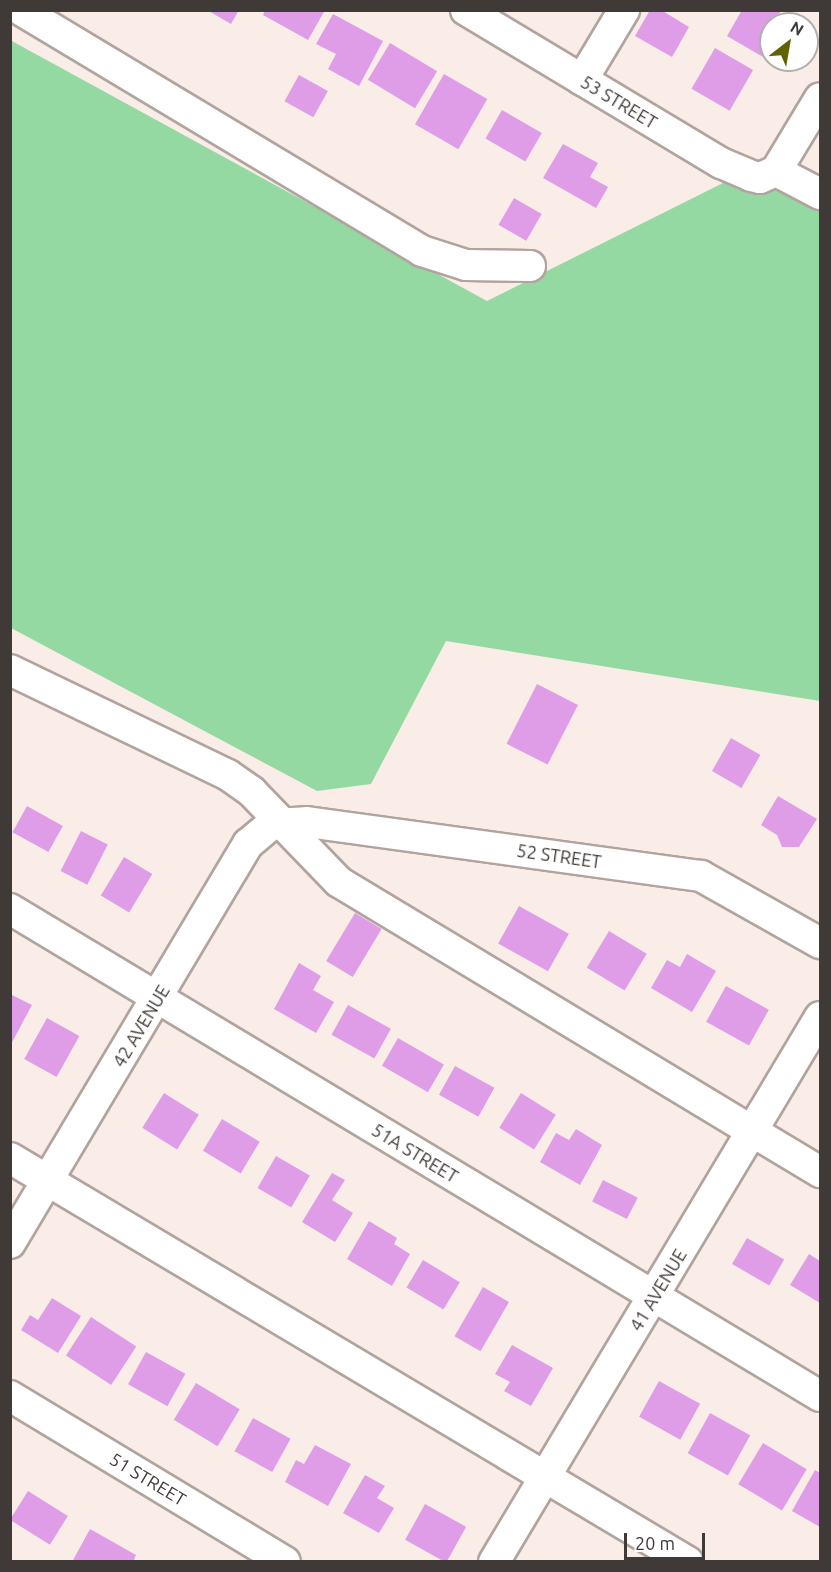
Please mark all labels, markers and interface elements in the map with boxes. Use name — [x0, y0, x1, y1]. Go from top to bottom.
north arrow — [759, 12, 819, 72]
text: N — [787, 17, 807, 39]
street label: 53 STREET — [577, 71, 661, 133]
street label: 52 STREET — [515, 839, 603, 873]
street label: 42 AVENUE — [108, 981, 174, 1071]
street label: 51A STREET — [368, 1119, 462, 1187]
street label: 41 AVENUE — [625, 1245, 691, 1335]
street label: 51 STREET — [106, 1448, 190, 1510]
scale bar — [627, 1521, 708, 1559]
text: 20 m — [635, 1533, 675, 1553]

